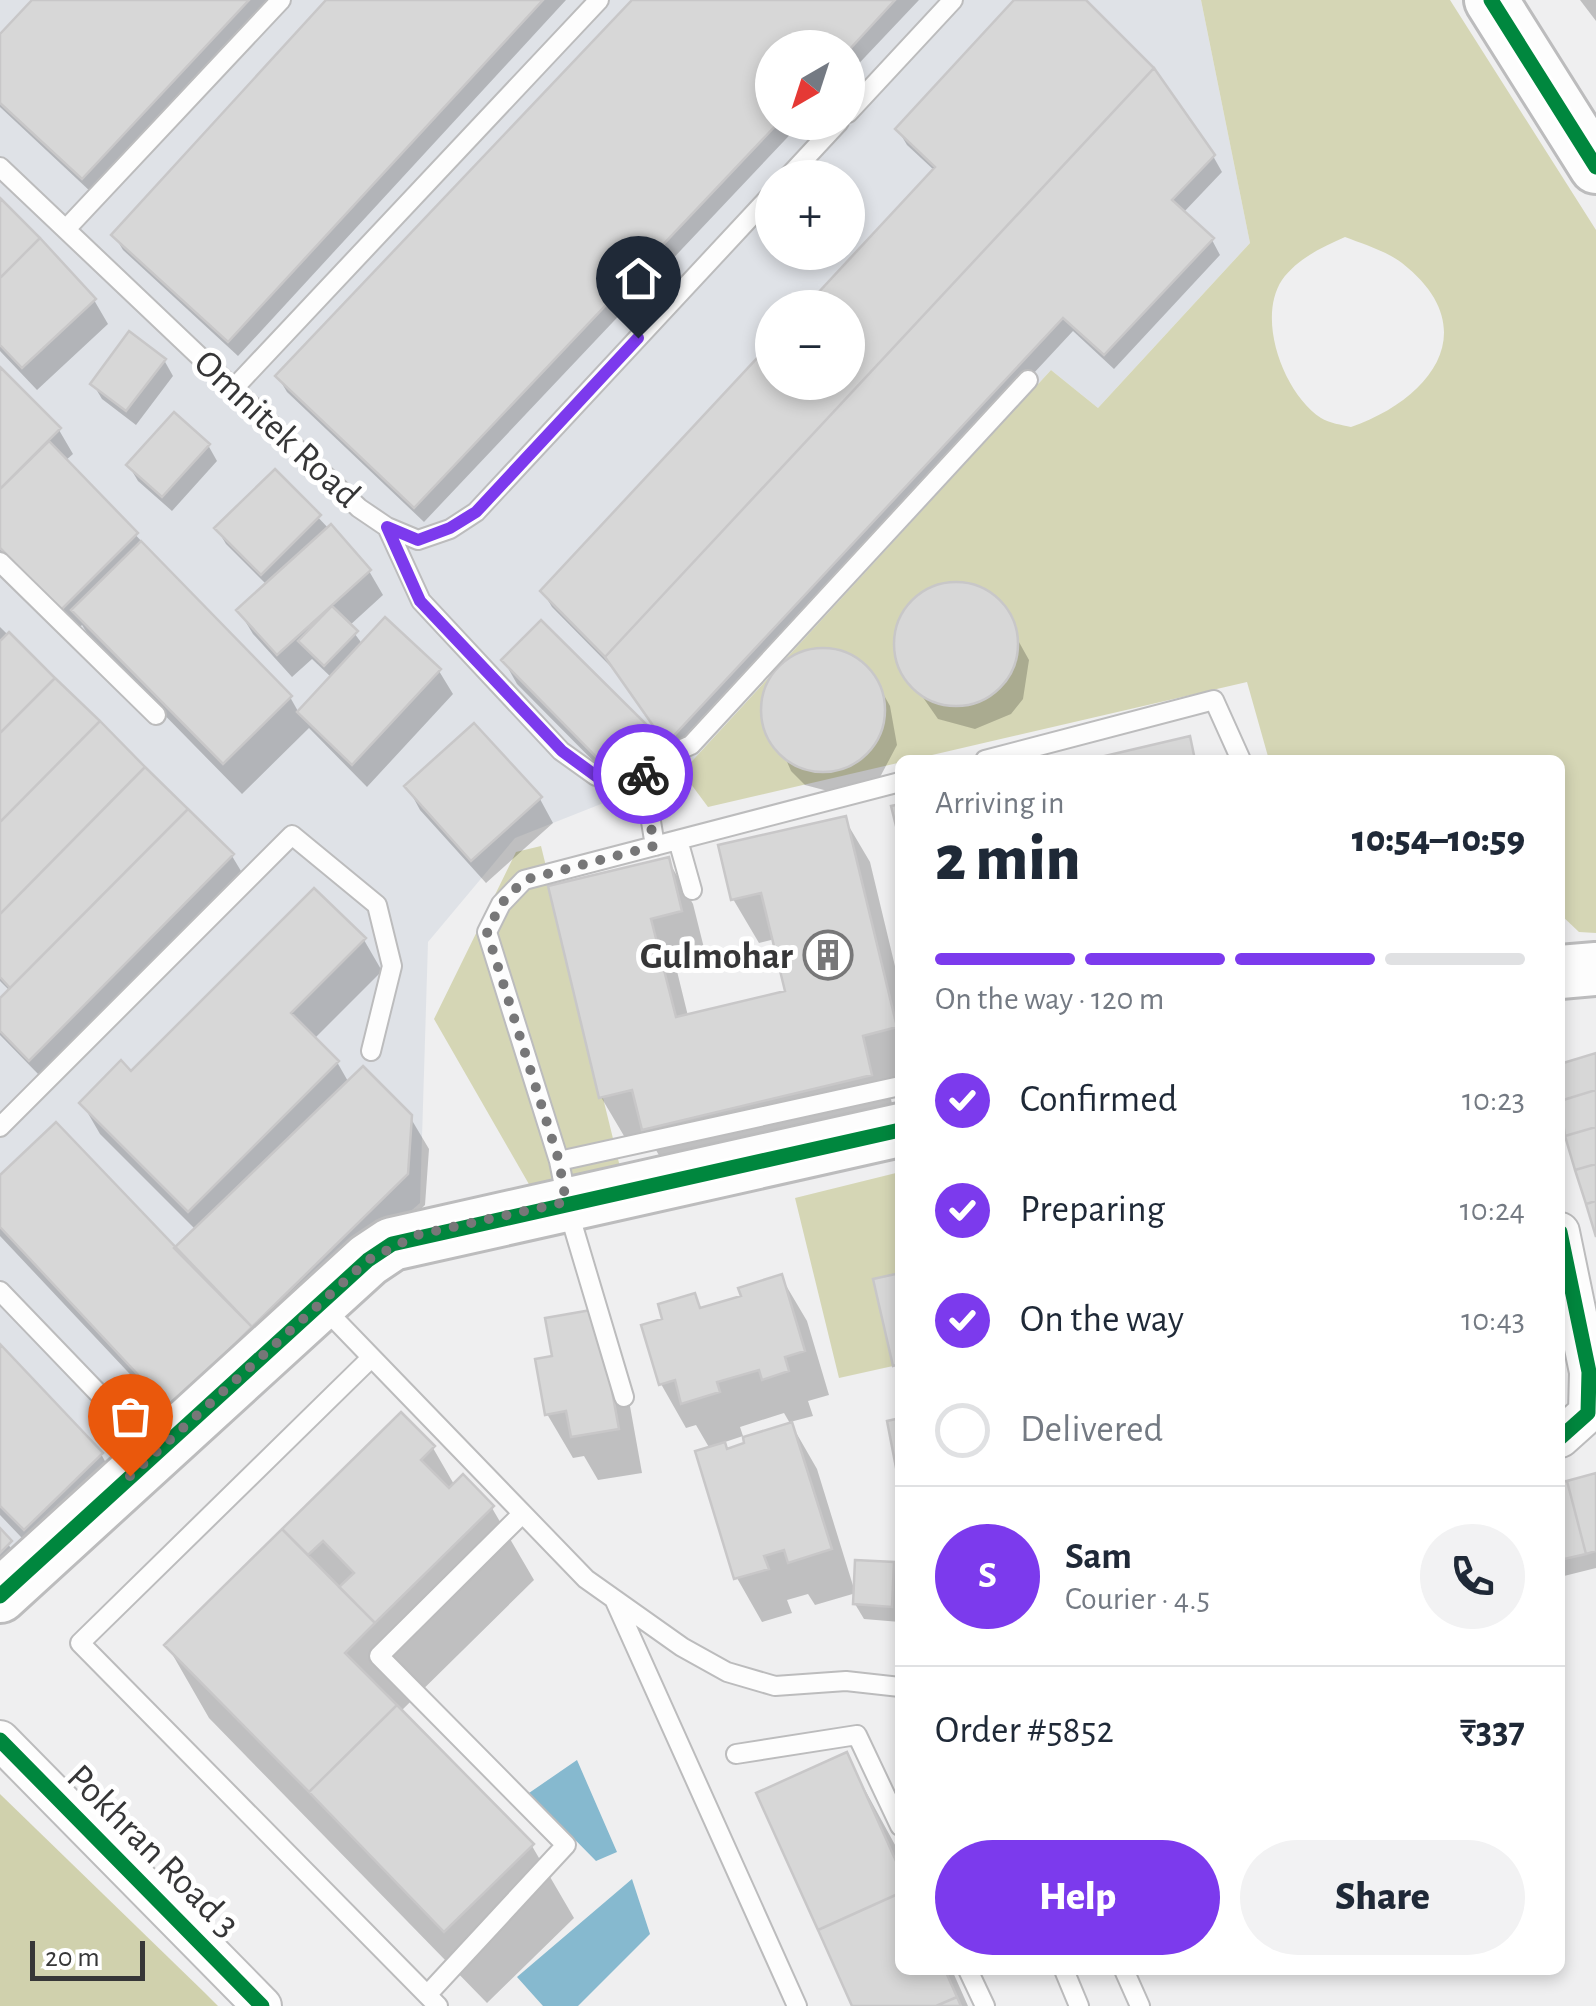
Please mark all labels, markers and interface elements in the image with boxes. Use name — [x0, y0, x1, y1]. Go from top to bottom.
north arrow — [755, 30, 865, 140]
map controls — [755, 30, 865, 400]
button: + — [755, 160, 865, 270]
pin — [596, 236, 681, 339]
icon: home — [611, 251, 666, 306]
button: − — [755, 290, 865, 400]
street label: Omnitek Road — [186, 344, 367, 515]
courier — [593, 724, 693, 824]
icon: bike — [616, 747, 671, 802]
text: Arriving in — [935, 787, 1064, 819]
text: 10:54–10:59 — [1352, 821, 1525, 859]
text: 2 min — [935, 827, 1081, 892]
building icon: Gulmohar — [802, 929, 854, 981]
place label: Gulmohar — [640, 938, 794, 976]
text: On the way · 120 m — [935, 983, 1164, 1015]
icon: check — [935, 1073, 990, 1128]
text: Confirmed — [1020, 1081, 1177, 1119]
text: 10:23 — [1462, 1084, 1525, 1116]
icon: check — [935, 1183, 990, 1238]
text: Preparing — [1020, 1191, 1165, 1229]
text: 10:24 — [1460, 1194, 1525, 1226]
icon: check — [935, 1293, 990, 1348]
text: On the way — [1020, 1301, 1184, 1339]
text: 10:43 — [1461, 1304, 1525, 1336]
pin — [88, 1374, 173, 1477]
icon: bag — [103, 1389, 158, 1444]
text: Delivered — [1020, 1411, 1163, 1449]
button: phone — [1420, 1524, 1525, 1629]
text: Sam — [1065, 1538, 1132, 1576]
text: S — [978, 1557, 997, 1595]
text: Courier · 4.5 — [1065, 1583, 1210, 1615]
text: Order #5852 — [935, 1712, 1114, 1750]
text: ₹337 — [1460, 1712, 1525, 1750]
street label: Pokhran Road 3 — [59, 1758, 246, 1945]
button: Help — [935, 1840, 1220, 1955]
button: Share — [1240, 1840, 1525, 1955]
scale bar — [30, 1936, 145, 1980]
text: 20 m — [45, 1944, 100, 1972]

